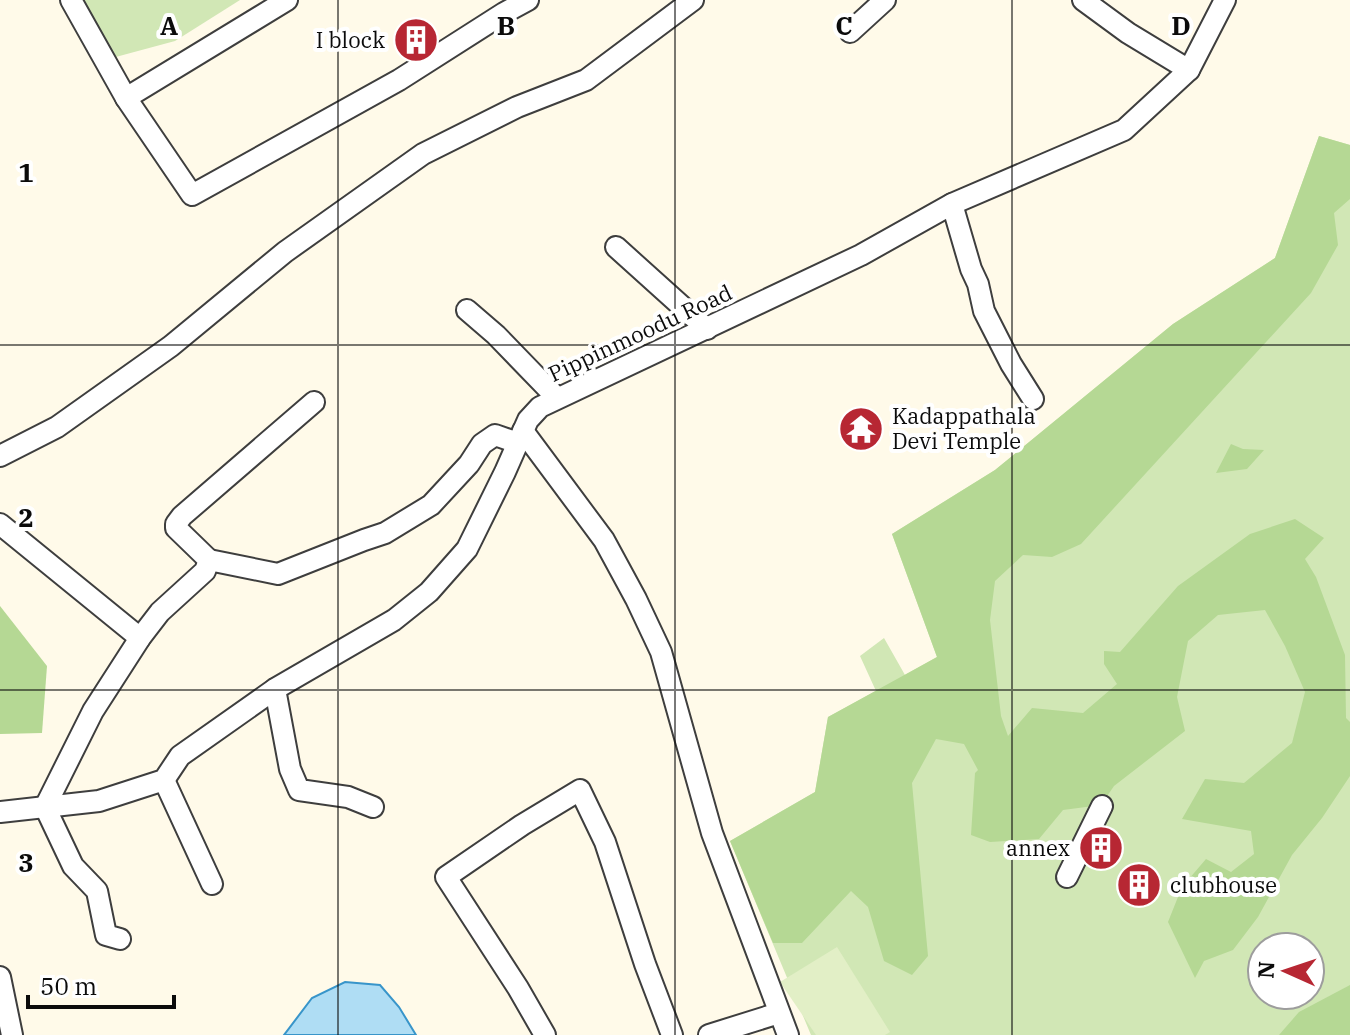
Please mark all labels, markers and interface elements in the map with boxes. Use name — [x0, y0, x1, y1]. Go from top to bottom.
text: A — [160, 8, 178, 42]
text: B — [497, 8, 515, 42]
text: C — [835, 8, 853, 42]
text: D — [1171, 8, 1191, 42]
building icon: I block — [392, 16, 440, 64]
place label: I block — [316, 25, 385, 54]
text: 1 — [18, 155, 34, 189]
street label: Pippinmoodu Road — [543, 277, 736, 388]
place label: Kadappathala Devi Temple — [892, 401, 1036, 455]
temple icon: Kadappathala Devi Temple — [837, 405, 885, 453]
text: 2 — [18, 500, 34, 534]
building icon: annex — [1077, 824, 1125, 872]
place label: annex — [1006, 833, 1070, 862]
text: 3 — [18, 845, 34, 879]
building icon: clubhouse — [1115, 861, 1163, 909]
place label: clubhouse — [1170, 870, 1277, 899]
north arrow — [1246, 931, 1326, 1011]
scale bar — [28, 959, 174, 1009]
text: N — [1251, 960, 1280, 979]
text: 50 m — [40, 970, 97, 1002]

